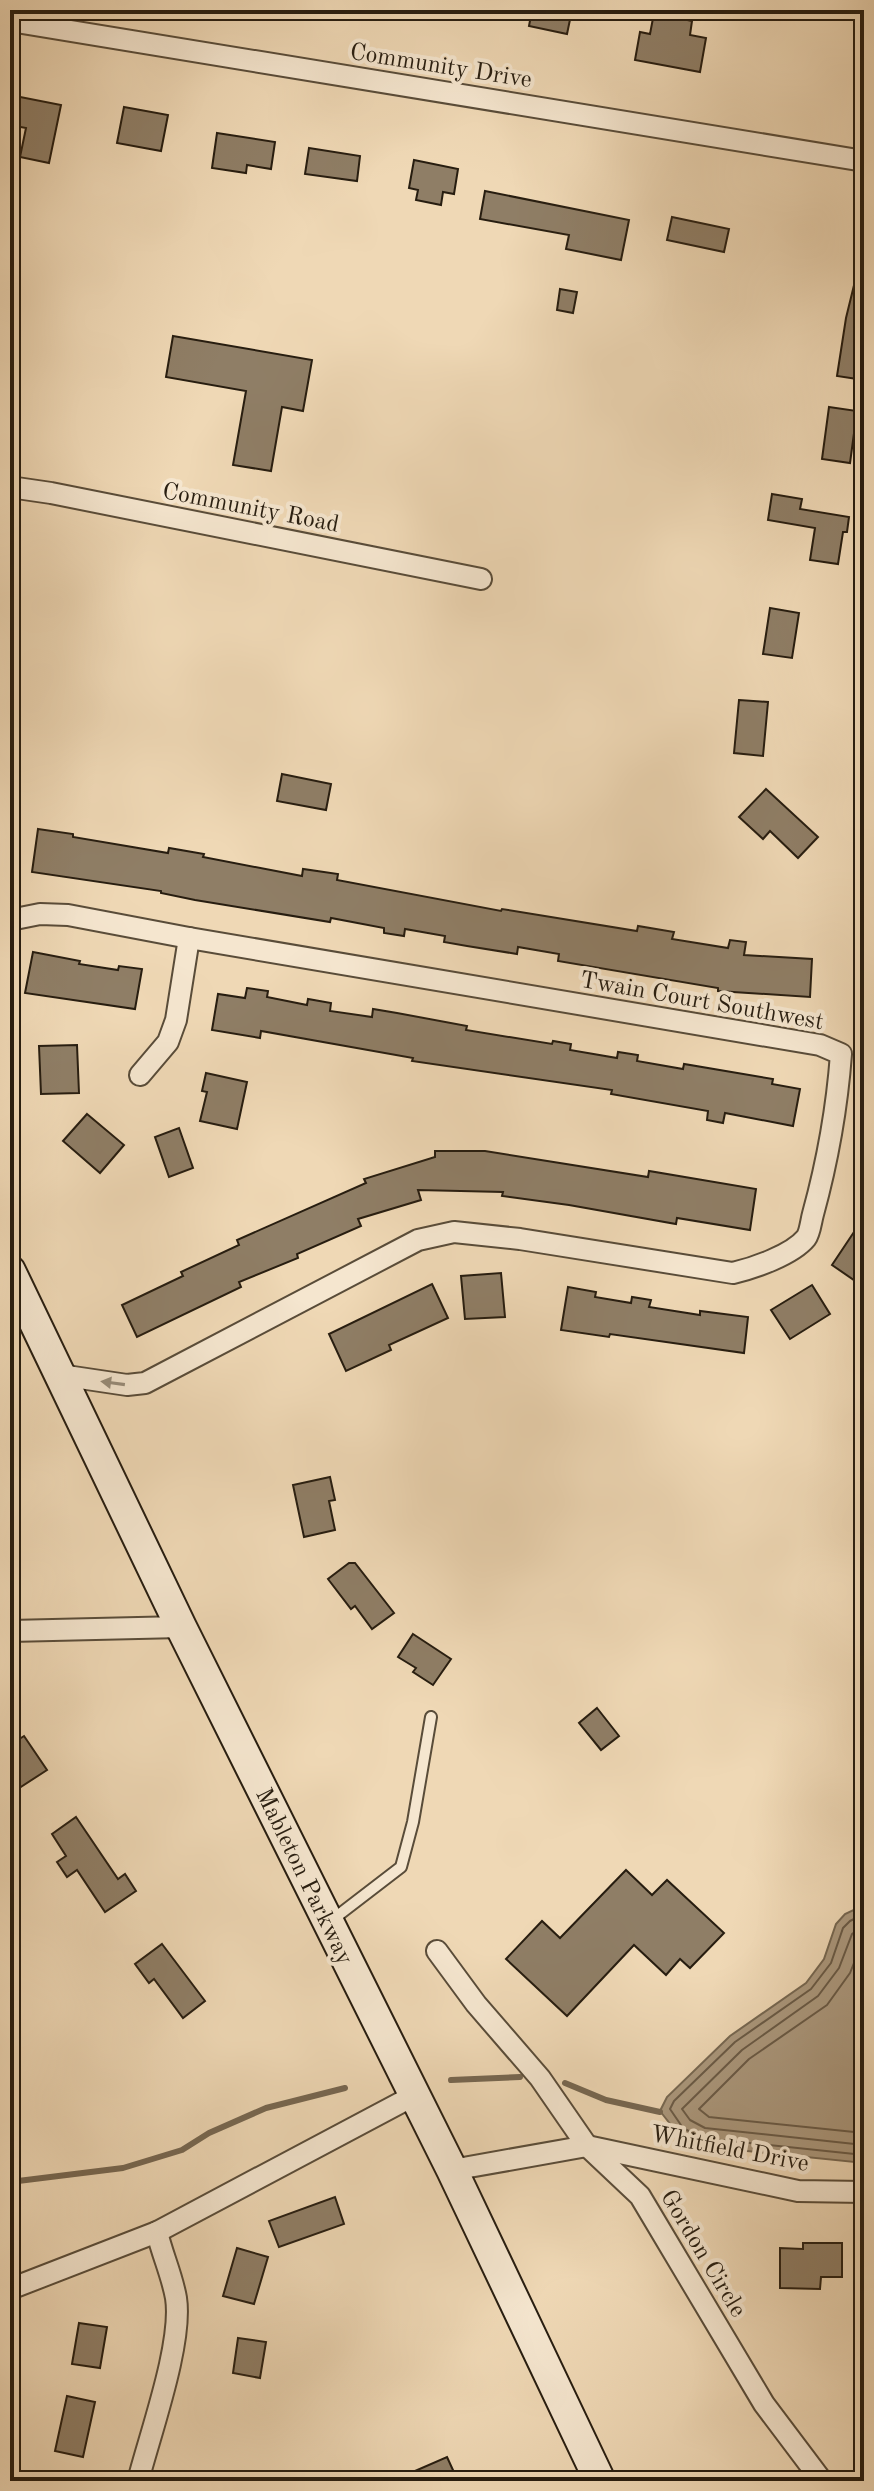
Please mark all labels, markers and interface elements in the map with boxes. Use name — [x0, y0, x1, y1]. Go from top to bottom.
street label: Community Drive — [348, 41, 533, 93]
street label: Community Road — [160, 480, 341, 538]
street label: Twain Court Southwest — [578, 969, 825, 1035]
one-way arrow — [100, 1376, 125, 1389]
street label: Mableton Parkway — [250, 1785, 356, 1969]
street label: Whitfield Drive — [648, 2123, 811, 2177]
street label: Gordon Circle — [655, 2186, 750, 2322]

